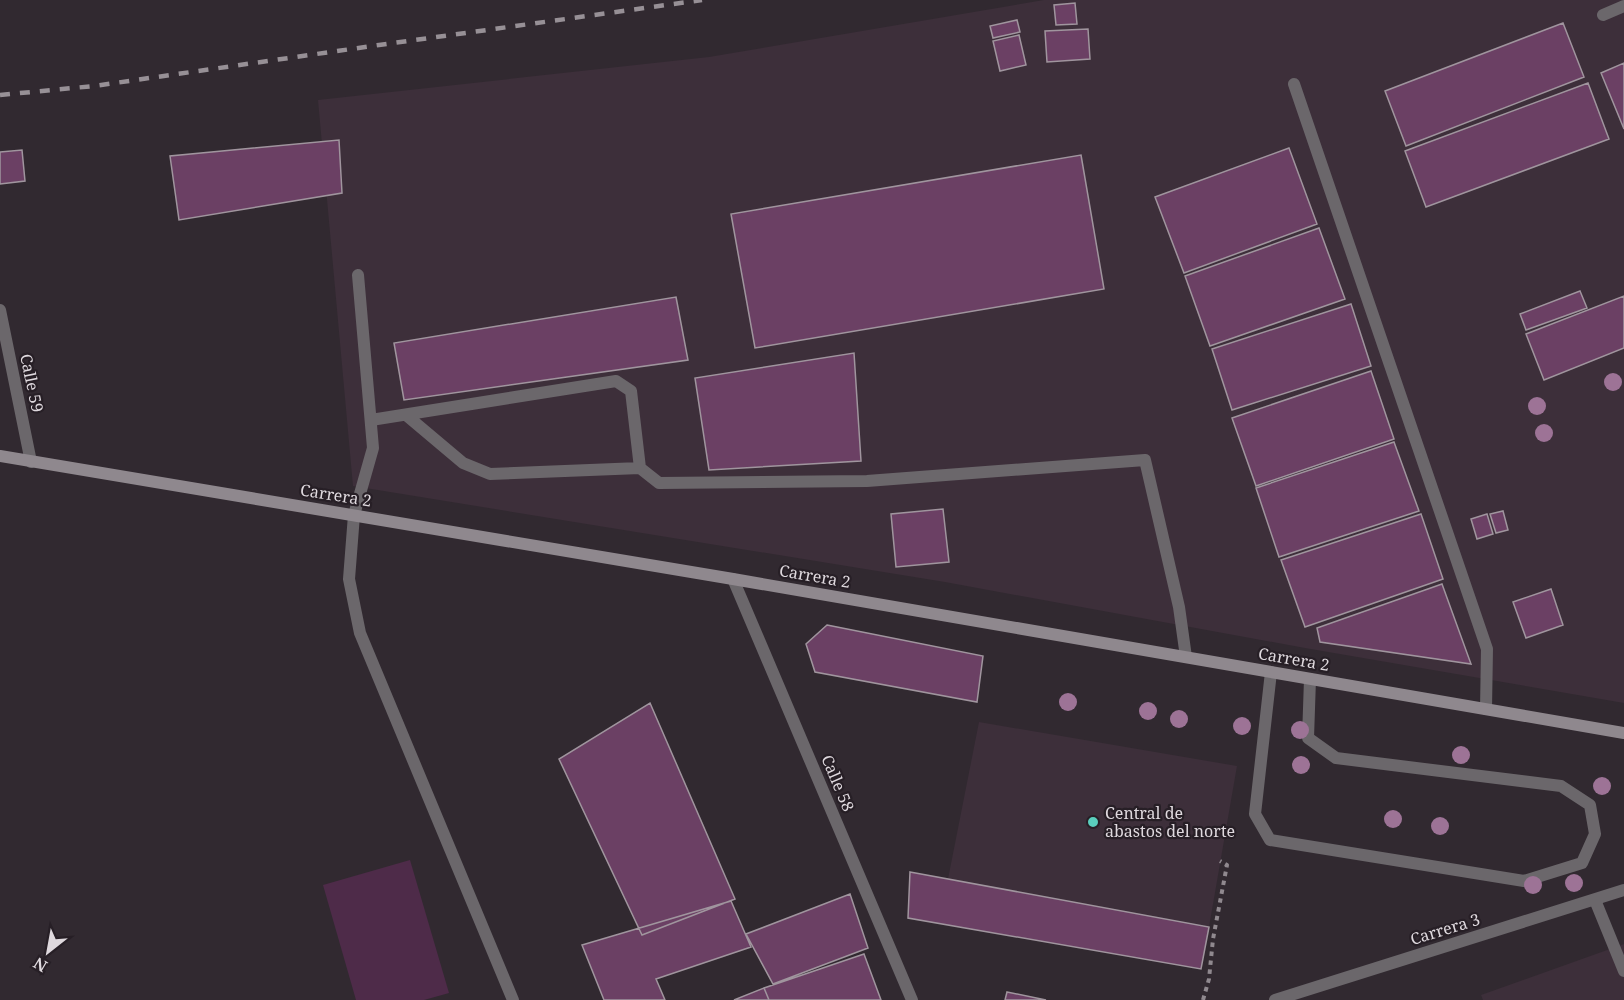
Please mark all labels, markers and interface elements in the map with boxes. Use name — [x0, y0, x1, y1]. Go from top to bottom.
street label: Calle 59 — [15, 352, 49, 414]
street label: Carrera 2 — [299, 479, 373, 511]
street label: Carrera 2 — [778, 559, 852, 593]
street label: Carrera 2 — [1257, 642, 1331, 676]
street label: Calle 58 — [816, 751, 860, 815]
place label: Central de abastos del norte — [1105, 802, 1235, 842]
marker: Central de abastos del norte — [1086, 815, 1100, 829]
street label: Carrera 3 — [1407, 908, 1483, 950]
north arrow — [18, 922, 78, 982]
text: N — [29, 952, 51, 978]

